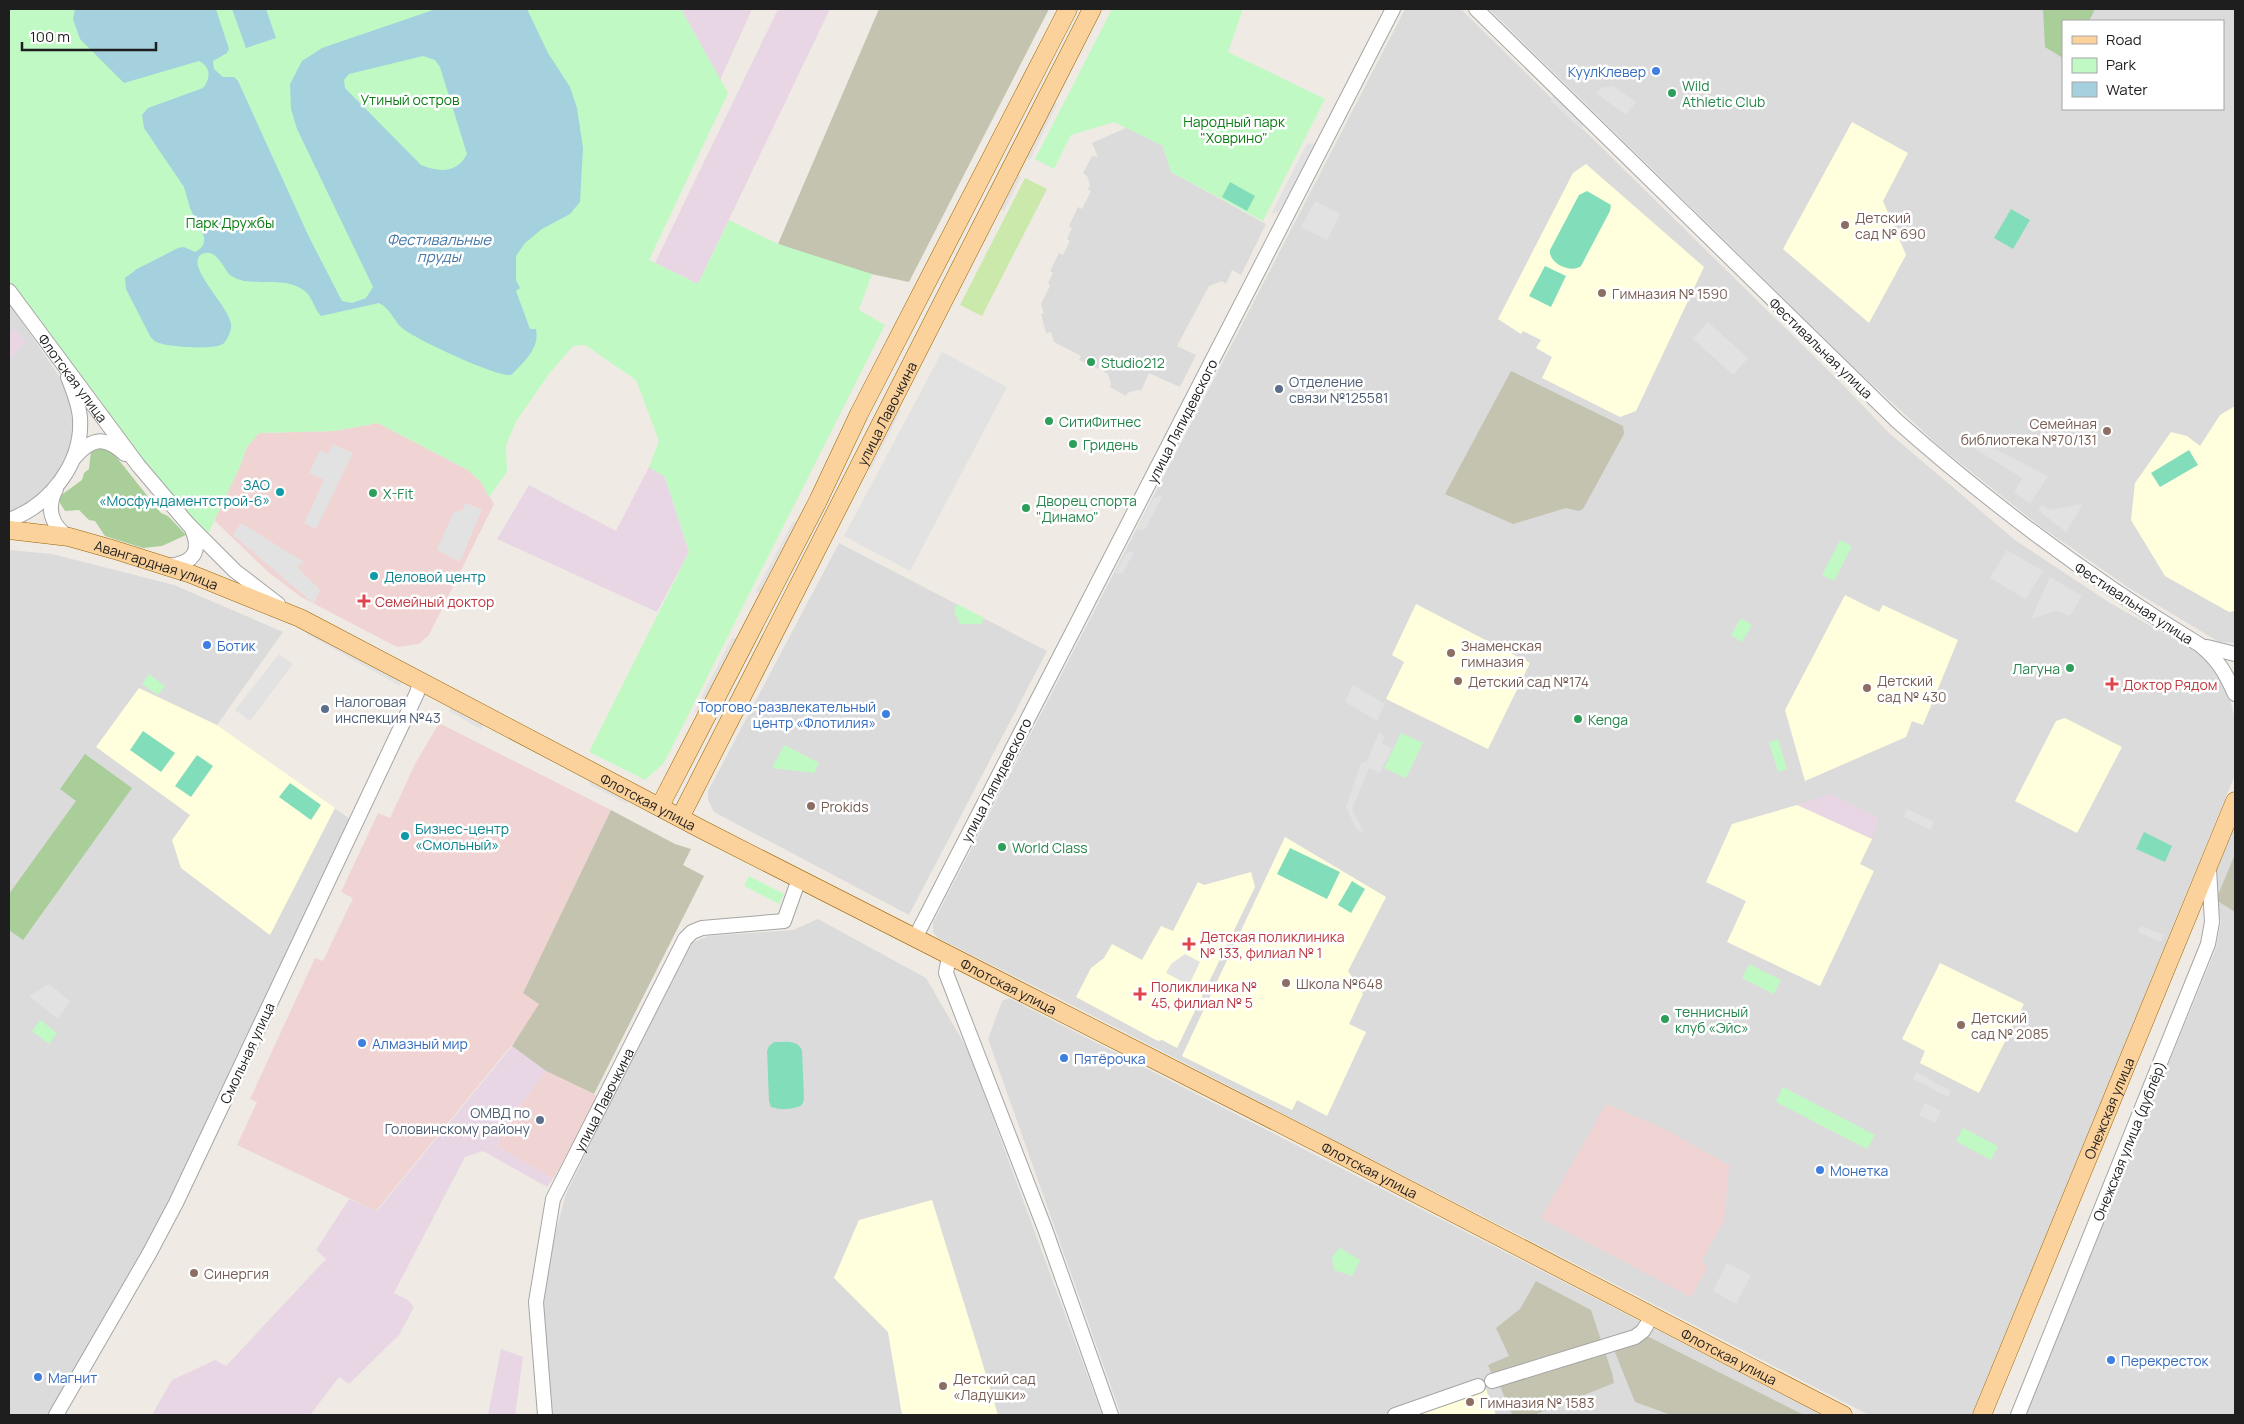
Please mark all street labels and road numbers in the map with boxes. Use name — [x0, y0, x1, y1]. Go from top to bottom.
street label: Фестивальная улица — [1765, 293, 1877, 403]
street label: Флотская улица — [34, 330, 112, 426]
street label: улица Ляпидевского — [1142, 355, 1222, 487]
street label: улица Лавочкина — [852, 358, 921, 468]
street label: Авангардная улица — [92, 535, 221, 594]
street label: Фестивальная улица — [2071, 558, 2197, 648]
street label: улица Ляпидевского — [956, 714, 1036, 846]
street label: Флотская улица — [597, 768, 699, 834]
street label: Флотская улица — [957, 953, 1060, 1018]
street label: Смольная улица — [215, 999, 279, 1107]
street label: улица Лавочкина — [569, 1045, 638, 1155]
street label: Онежская улица — [2079, 1054, 2138, 1162]
street label: Онежская улица (дублёр) — [2088, 1058, 2170, 1224]
street label: Флотская улица — [1318, 1137, 1421, 1202]
street label: Флотская улица — [1678, 1323, 1781, 1389]

